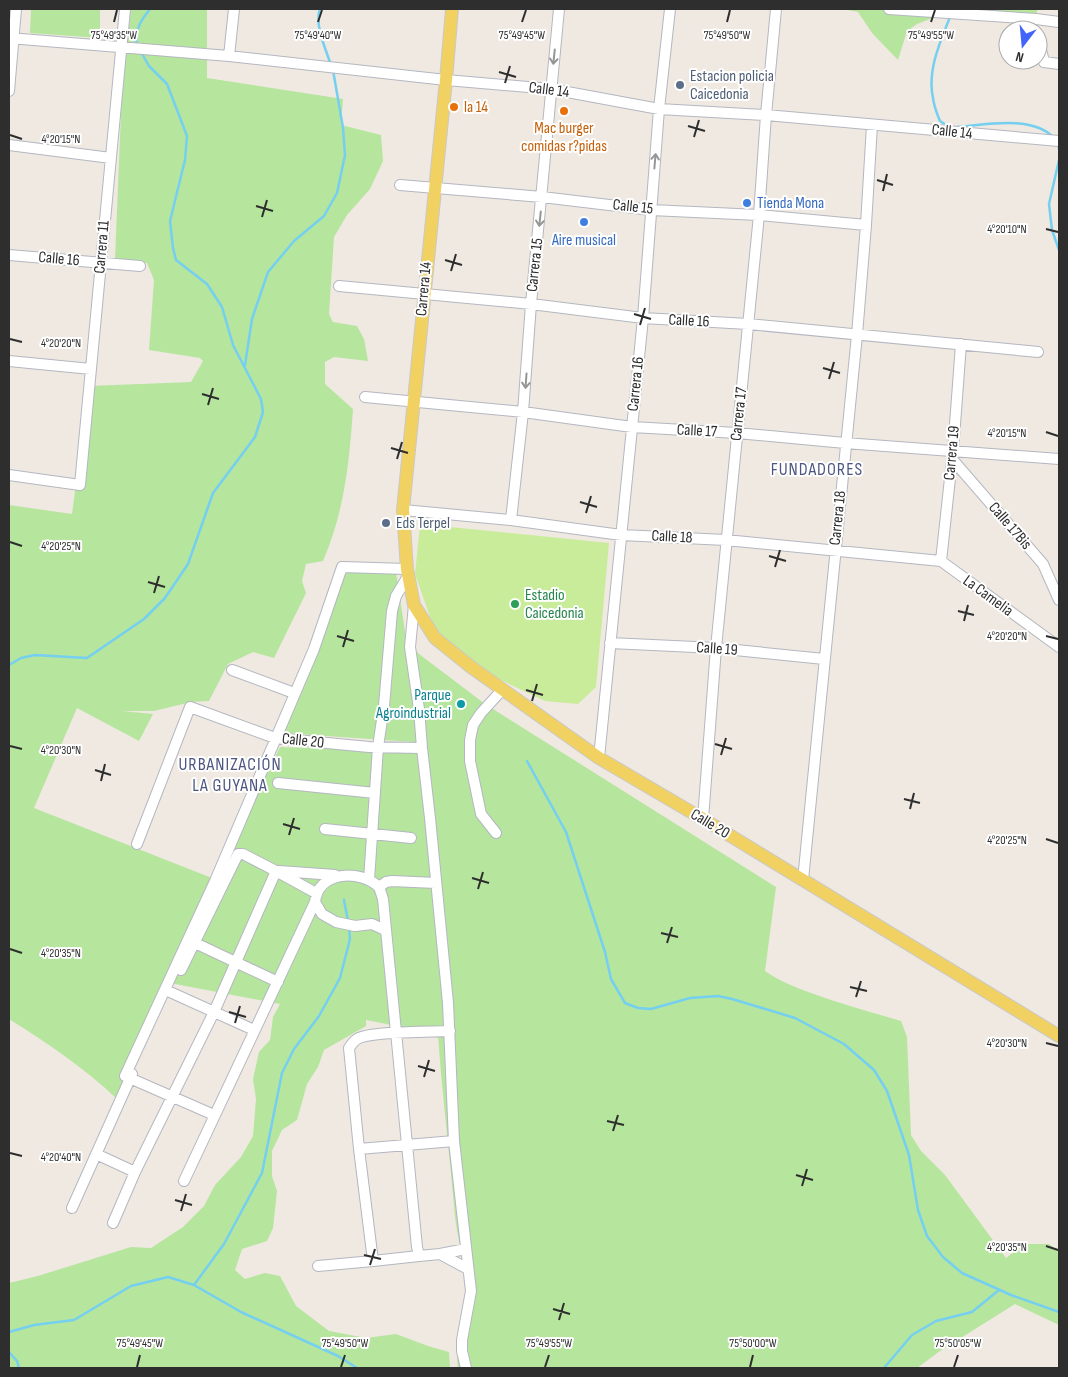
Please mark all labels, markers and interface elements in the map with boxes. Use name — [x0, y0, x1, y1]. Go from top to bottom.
north arrow — [998, 20, 1048, 70]
text: 75°49'35"W — [91, 28, 137, 43]
text: 75°49'40"W — [295, 28, 342, 43]
text: 75°49'45"W — [499, 28, 545, 43]
text: 75°49'50"W — [704, 28, 750, 43]
text: 75°49'55"W — [908, 28, 954, 43]
text: N — [1014, 48, 1025, 66]
one-way arrow — [549, 49, 559, 65]
place label: Estacion policia Caicedonia — [690, 67, 774, 104]
street label: Calle 14 — [528, 78, 571, 102]
marker: Estacion policia Caicedonia — [674, 79, 686, 91]
place label: la 14 — [464, 98, 488, 117]
marker: la 14 — [448, 101, 460, 113]
marker: Mac burger comidas r?pidas — [558, 105, 570, 117]
place label: Mac burger comidas r?pidas — [521, 119, 607, 156]
street label: Calle 14 — [931, 120, 974, 144]
text: 4°20'15"N — [42, 132, 80, 147]
one-way arrow — [650, 153, 660, 169]
place label: Tienda Mona — [757, 194, 824, 213]
street label: Calle 15 — [612, 195, 654, 219]
marker: Tienda Mona — [741, 197, 753, 209]
one-way arrow — [535, 211, 545, 227]
marker: Aire musical — [578, 216, 590, 228]
street label: Carrera 11 — [90, 219, 114, 274]
text: 4°20'10"N — [987, 222, 1027, 237]
place label: Aire musical — [551, 231, 616, 250]
street label: Carrera 15 — [523, 237, 547, 293]
street label: Calle 16 — [38, 248, 80, 270]
street label: Carrera 14 — [412, 261, 436, 317]
street label: Calle 16 — [668, 310, 710, 332]
text: 4°20'20"N — [41, 336, 81, 351]
street label: Carrera 16 — [624, 356, 648, 412]
one-way arrow — [521, 373, 530, 389]
street label: Carrera 17 — [727, 386, 751, 442]
street label: Calle 17 — [676, 420, 718, 442]
street label: Carrera 19 — [940, 425, 964, 481]
text: 4°20'15"N — [988, 426, 1026, 441]
district label: FUNDADORES — [771, 459, 863, 480]
street label: Carrera 18 — [826, 490, 850, 546]
street label: Calle 17Bis — [984, 498, 1036, 554]
place label: Eds Terpel — [396, 514, 450, 533]
marker: Eds Terpel — [380, 517, 392, 529]
street label: Calle 18 — [651, 526, 693, 548]
text: 4°20'25"N — [41, 539, 81, 554]
street label: La Camelia — [959, 571, 1017, 621]
place label: Estadio Caicedonia — [525, 586, 584, 623]
marker: Estadio Caicedonia — [509, 598, 521, 610]
text: 4°20'20"N — [987, 629, 1027, 644]
street label: Calle 19 — [696, 638, 738, 660]
place label: Parque Agroindustrial — [375, 686, 451, 723]
marker: Parque Agroindustrial — [455, 698, 467, 710]
street label: Calle 20 — [281, 729, 325, 753]
text: 4°20'30"N — [41, 743, 81, 758]
district label: URBANIZACIÓN LA GUYANA — [178, 754, 282, 796]
street label: Calle 20 — [687, 805, 733, 843]
text: 4°20'25"N — [987, 833, 1027, 848]
text: 4°20'35"N — [41, 946, 81, 961]
text: 4°20'30"N — [987, 1036, 1027, 1051]
text: 4°20'40"N — [41, 1150, 81, 1165]
text: 4°20'35"N — [987, 1240, 1027, 1255]
text: 75°49'45"W — [117, 1336, 163, 1351]
text: 75°49'50"W — [322, 1336, 368, 1351]
text: 75°49'55"W — [526, 1336, 572, 1351]
text: 75°50'00"W — [729, 1336, 777, 1351]
text: 75°50'05"W — [935, 1336, 982, 1351]

